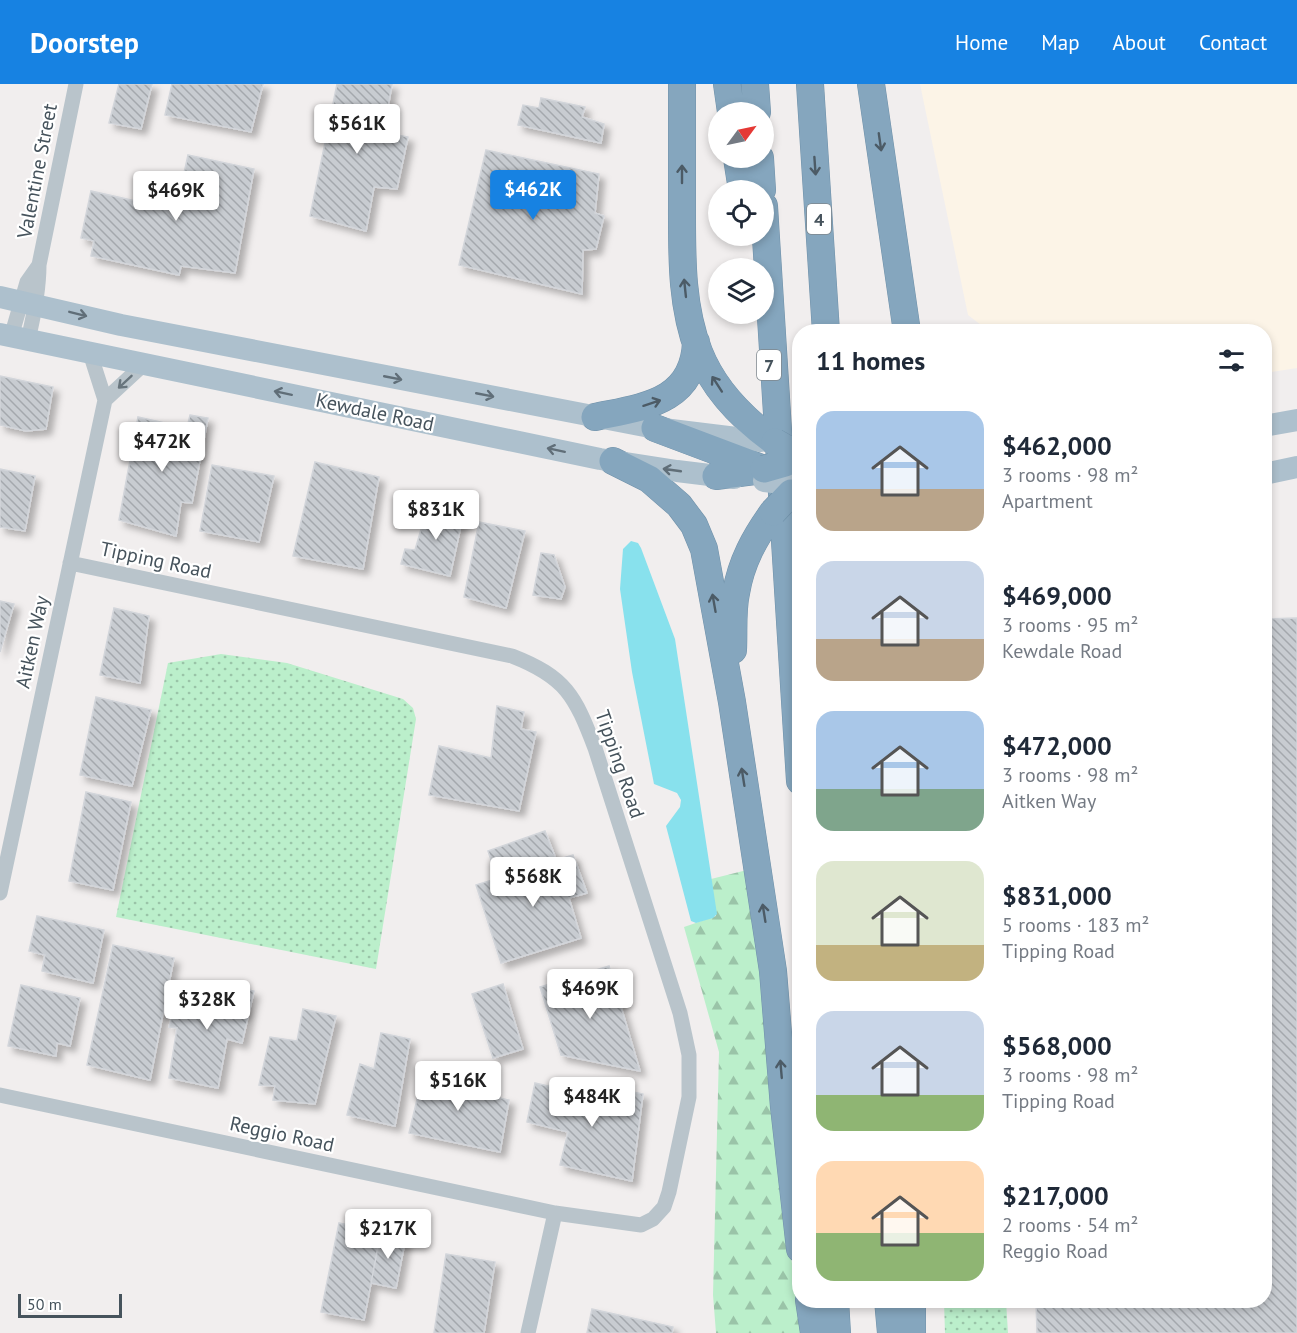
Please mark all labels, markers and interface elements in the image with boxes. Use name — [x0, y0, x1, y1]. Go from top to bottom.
text: Doorstep — [30, 24, 139, 61]
text: Home — [955, 29, 1008, 56]
text: Map — [1041, 29, 1080, 56]
text: About — [1113, 29, 1166, 56]
text: Contact — [1199, 29, 1267, 56]
street label: Valentine Street — [11, 101, 63, 242]
north arrow — [708, 102, 774, 168]
map controls — [708, 102, 774, 324]
pin: $561K — [315, 104, 399, 155]
text: $561K — [328, 110, 386, 136]
one-way arrow — [875, 131, 886, 151]
one-way arrow — [810, 155, 821, 175]
one-way arrow — [676, 165, 688, 185]
pin: $462K — [491, 170, 575, 221]
pin: $469K — [134, 171, 218, 222]
text: $462K — [504, 176, 562, 202]
text: $469K — [147, 177, 205, 203]
button: locate — [708, 180, 774, 246]
road number: 4 — [807, 204, 831, 234]
button: layers — [708, 258, 774, 324]
one-way arrow — [679, 278, 690, 298]
one-way arrow — [68, 309, 87, 321]
text: 11 homes — [816, 344, 925, 377]
icon: filters — [1215, 344, 1248, 377]
road number: 7 — [757, 350, 781, 380]
one-way arrow — [383, 373, 403, 384]
one-way arrow — [118, 375, 133, 389]
one-way arrow — [711, 376, 723, 393]
one-way arrow — [273, 386, 292, 398]
street label: Kewdale Road — [313, 387, 437, 437]
one-way arrow — [474, 390, 494, 401]
one-way arrow — [642, 397, 661, 408]
pin: $472K — [120, 422, 204, 473]
text: $472K — [133, 428, 191, 454]
text: $462,000 — [1002, 429, 1112, 462]
icon: home — [864, 435, 936, 507]
one-way arrow — [546, 444, 566, 455]
text: 3 rooms · 98 m² — [1002, 462, 1138, 488]
one-way arrow — [662, 465, 682, 476]
text: Apartment — [1002, 488, 1093, 514]
pin: $831K — [394, 490, 478, 541]
text: $831K — [407, 496, 465, 522]
street label: Tipping Road — [98, 536, 214, 584]
text: $469,000 — [1002, 579, 1112, 612]
icon: home — [864, 585, 936, 657]
street label: Aitken Way — [9, 593, 55, 691]
one-way arrow — [708, 594, 719, 613]
text: 3 rooms · 95 m² — [1002, 612, 1138, 638]
text: Kewdale Road — [1002, 638, 1122, 664]
street label: Tipping Road — [589, 706, 651, 822]
text: $472,000 — [1002, 729, 1112, 762]
icon: home — [864, 735, 936, 807]
text: 3 rooms · 98 m² — [1002, 762, 1138, 788]
one-way arrow — [738, 768, 749, 788]
text: Aitken Way — [1002, 788, 1096, 814]
pin: $568K — [491, 857, 575, 908]
text: $568K — [504, 863, 562, 889]
text: $831,000 — [1002, 879, 1112, 912]
icon: home — [864, 885, 936, 957]
one-way arrow — [758, 904, 769, 924]
text: 5 rooms · 183 m² — [1002, 912, 1149, 938]
text: Tipping Road — [1002, 938, 1115, 964]
pin: $469K — [548, 969, 632, 1020]
text: $469K — [561, 975, 619, 1001]
pin: $328K — [165, 980, 249, 1031]
text: $328K — [178, 986, 236, 1012]
text: $568,000 — [1002, 1029, 1112, 1062]
icon: home — [864, 1035, 936, 1107]
one-way arrow — [775, 1060, 786, 1080]
pin: $516K — [416, 1061, 500, 1112]
text: 3 rooms · 98 m² — [1002, 1062, 1138, 1088]
text: $516K — [429, 1067, 487, 1093]
pin: $484K — [550, 1077, 634, 1128]
text: $484K — [563, 1083, 621, 1109]
text: Tipping Road — [1002, 1088, 1115, 1114]
street label: Reggio Road — [227, 1110, 337, 1158]
text: $217,000 — [1002, 1179, 1109, 1212]
icon: home — [864, 1185, 936, 1257]
pin: $217K — [346, 1209, 430, 1260]
text: 2 rooms · 54 m² — [1002, 1212, 1138, 1238]
text: $217K — [359, 1215, 417, 1241]
text: Reggio Road — [1002, 1238, 1108, 1264]
scale bar — [18, 1291, 122, 1318]
text: 50 m — [27, 1294, 62, 1314]

